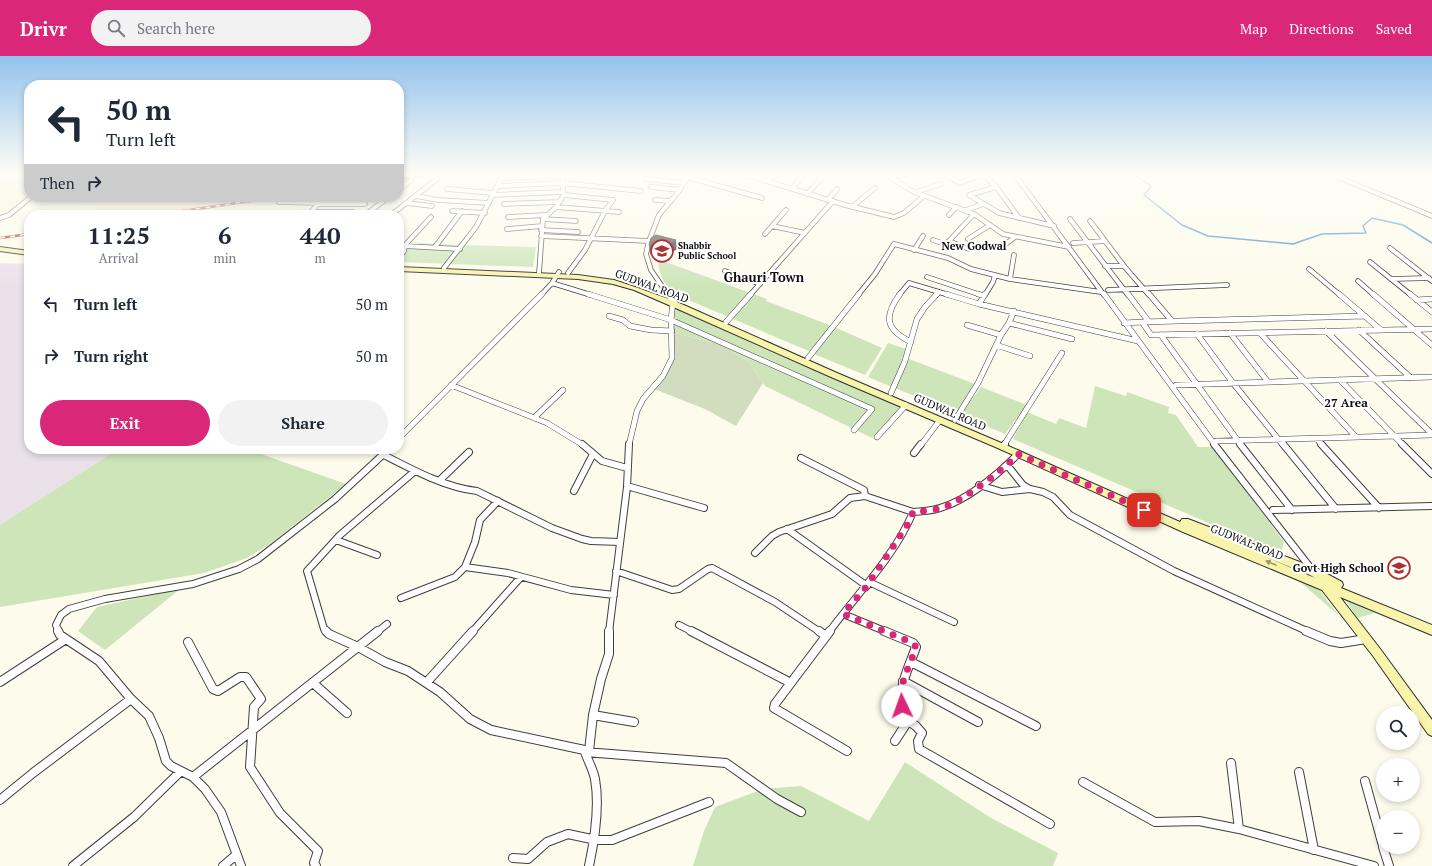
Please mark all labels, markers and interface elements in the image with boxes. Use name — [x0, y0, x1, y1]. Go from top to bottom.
search box — [91, 10, 371, 46]
text: Drivr — [20, 16, 67, 41]
icon: search — [105, 17, 127, 39]
text: Search here — [137, 18, 215, 38]
text: Map — [1240, 19, 1267, 38]
text: Directions — [1289, 19, 1354, 38]
text: Saved — [1376, 19, 1412, 38]
text: 50 m — [106, 91, 171, 128]
icon: left — [40, 96, 92, 148]
text: Turn left — [106, 127, 176, 151]
icon: right — [83, 172, 105, 194]
text: Then — [40, 173, 75, 193]
text: 11:25 — [87, 219, 150, 251]
text: 6 — [218, 219, 232, 251]
text: 440 — [300, 219, 340, 251]
school or university icon: Shabbir Public School — [649, 238, 675, 264]
district label: New Godwal — [941, 239, 1007, 253]
place label: Shabbir Public School — [678, 240, 736, 262]
text: Arrival — [99, 249, 139, 267]
text: min — [213, 249, 236, 267]
text: m — [315, 249, 326, 267]
street label: GUDWAL ROAD — [613, 266, 691, 306]
district label: Ghauri Town — [724, 268, 805, 286]
icon: left — [40, 293, 62, 315]
text: Turn left — [74, 294, 138, 314]
text: 50 m — [355, 294, 388, 314]
icon: right — [40, 345, 62, 367]
text: Turn right — [74, 346, 149, 366]
text: 50 m — [355, 346, 388, 366]
street label: GUDWAL ROAD — [912, 390, 989, 434]
district label: 27 Area — [1324, 395, 1368, 410]
button: Exit — [40, 400, 210, 446]
button: Share — [218, 400, 388, 446]
pin — [1127, 493, 1161, 527]
icon: arrive — [1133, 499, 1155, 521]
street label: GUDWAL ROAD — [1208, 521, 1286, 563]
school or university icon: Govt High School — [1386, 555, 1412, 581]
one-way arrow — [1265, 560, 1277, 566]
place label: Govt High School — [1293, 561, 1384, 575]
position arrow — [881, 685, 923, 727]
map controls — [1376, 706, 1420, 854]
button: search — [1376, 706, 1420, 750]
button: + — [1376, 758, 1420, 802]
button: − — [1376, 810, 1420, 854]

